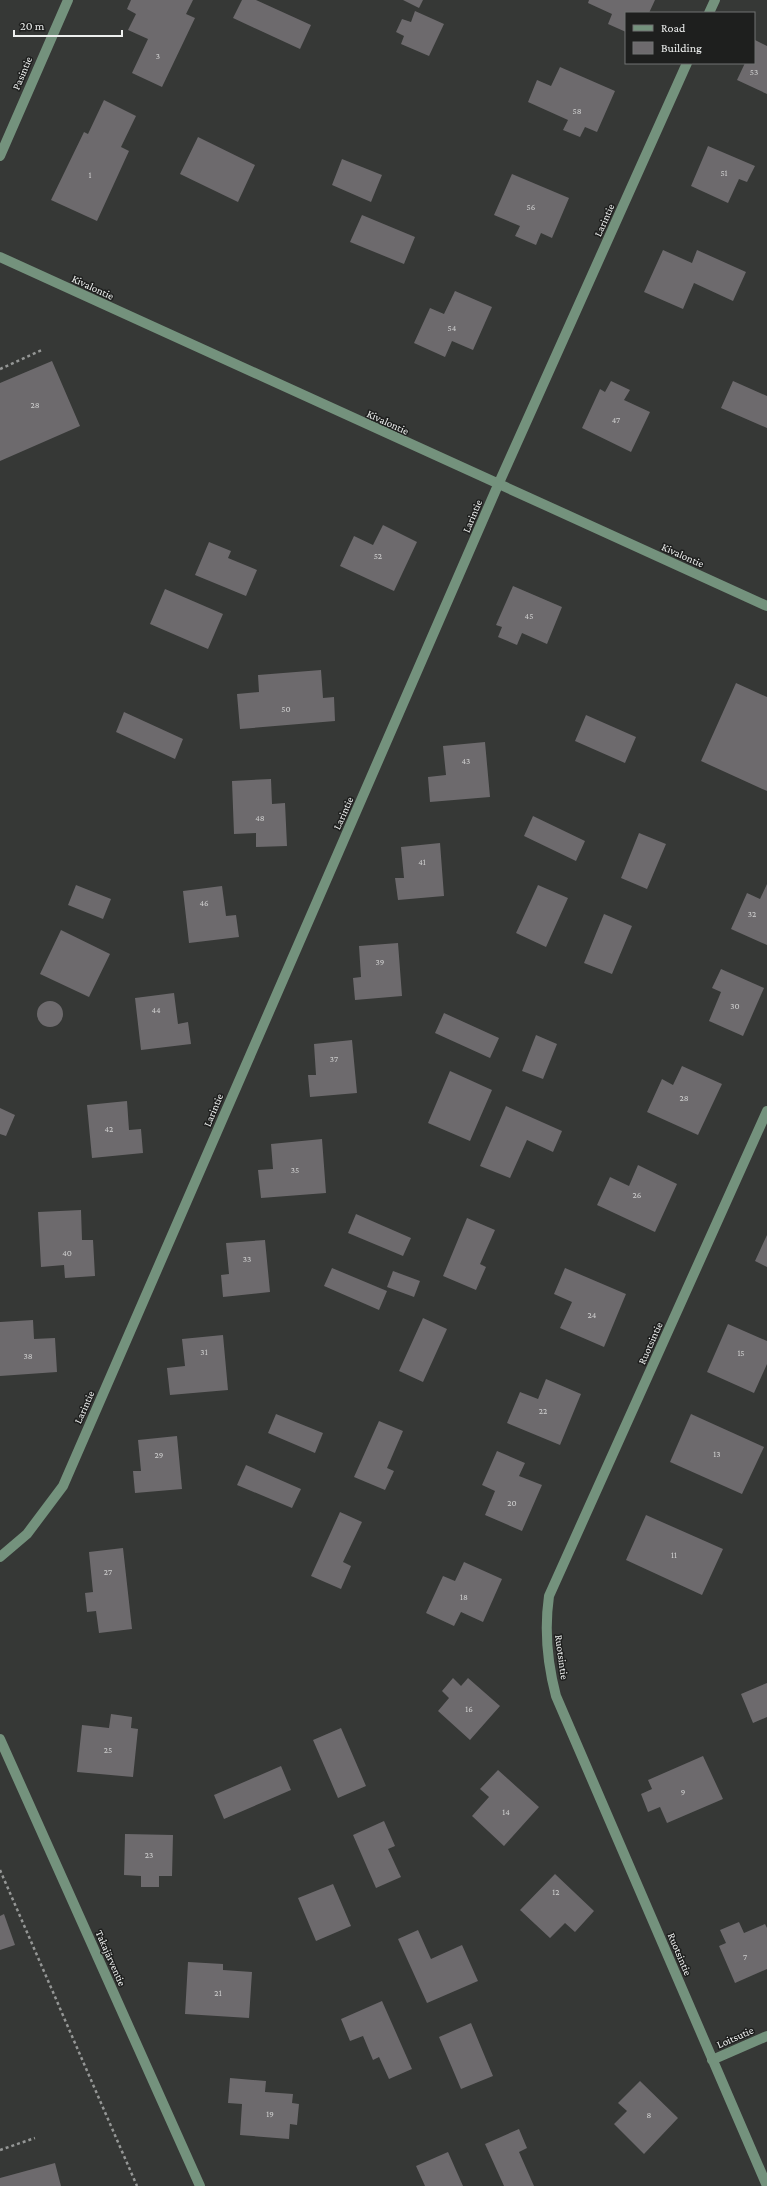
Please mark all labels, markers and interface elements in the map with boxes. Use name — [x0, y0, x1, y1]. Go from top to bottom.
scale bar — [14, 12, 122, 38]
legend — [625, 12, 755, 64]
text: 20 m — [20, 19, 45, 33]
text: Road — [661, 21, 686, 35]
text: Building — [661, 41, 702, 55]
house number: 3 — [156, 51, 160, 61]
street label: Pasintie — [10, 54, 34, 91]
house number: 53 — [750, 67, 758, 77]
house number: 58 — [572, 106, 582, 116]
house number: 51 — [720, 168, 728, 178]
house number: 1 — [89, 170, 92, 180]
house number: 56 — [527, 202, 536, 212]
street label: Larintie — [591, 202, 617, 238]
street label: Kivalontie — [70, 272, 116, 302]
house number: 54 — [448, 323, 457, 333]
house number: 28 — [30, 400, 40, 410]
street label: Kivalontie — [365, 407, 411, 437]
house number: 47 — [612, 415, 620, 425]
street label: Larintie — [460, 498, 484, 534]
street label: Kivalontie — [660, 540, 706, 570]
house number: 52 — [374, 551, 382, 561]
house number: 45 — [525, 611, 533, 621]
house number: 50 — [281, 704, 291, 714]
house number: 43 — [462, 756, 470, 766]
street label: Larintie — [330, 795, 356, 831]
house number: 48 — [255, 813, 265, 823]
house number: 41 — [418, 857, 426, 867]
house number: 46 — [199, 898, 209, 908]
house number: 32 — [748, 909, 756, 919]
house number: 39 — [376, 957, 385, 967]
house number: 30 — [730, 1001, 740, 1011]
house number: 44 — [151, 1005, 161, 1015]
house number: 37 — [330, 1054, 338, 1064]
street label: Larintie — [201, 1092, 225, 1128]
house number: 28 — [679, 1093, 689, 1103]
house number: 42 — [105, 1124, 113, 1134]
house number: 35 — [291, 1165, 299, 1175]
house number: 26 — [633, 1190, 642, 1200]
house number: 40 — [62, 1248, 72, 1258]
house number: 33 — [243, 1254, 251, 1264]
house number: 24 — [588, 1310, 597, 1320]
street label: Ruotsintie — [635, 1320, 665, 1366]
house number: 31 — [200, 1347, 208, 1357]
house number: 15 — [737, 1348, 745, 1358]
house number: 38 — [23, 1351, 33, 1361]
street label: Larintie — [71, 1389, 97, 1425]
house number: 22 — [539, 1406, 547, 1416]
house number: 13 — [713, 1449, 721, 1459]
house number: 29 — [155, 1450, 164, 1460]
house number: 20 — [507, 1498, 517, 1508]
house number: 11 — [671, 1550, 677, 1560]
house number: 27 — [104, 1567, 112, 1577]
house number: 18 — [460, 1592, 468, 1602]
street label: Ruotsintie — [553, 1634, 571, 1680]
house number: 16 — [465, 1704, 473, 1714]
house number: 25 — [104, 1745, 112, 1755]
house number: 9 — [681, 1787, 686, 1797]
house number: 14 — [502, 1807, 510, 1817]
house number: 23 — [145, 1850, 153, 1860]
house number: 12 — [552, 1887, 560, 1897]
street label: Takajärventie — [92, 1928, 129, 1988]
street label: Ruotsintie — [666, 1931, 694, 1977]
house number: 7 — [743, 1952, 747, 1962]
house number: 21 — [214, 1988, 222, 1998]
street label: Loitsutie — [715, 2024, 755, 2050]
house number: 19 — [266, 2109, 274, 2119]
house number: 8 — [647, 2110, 652, 2120]

